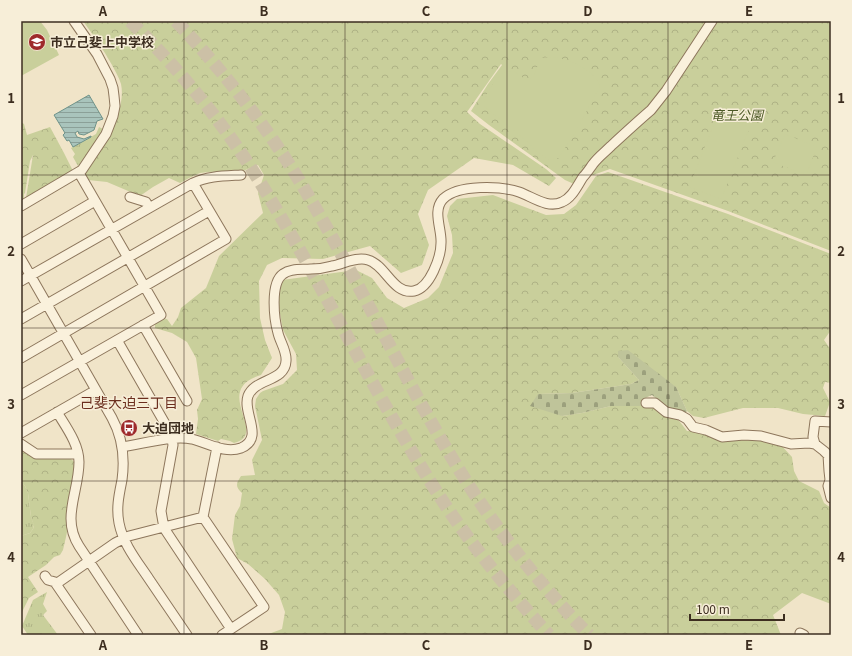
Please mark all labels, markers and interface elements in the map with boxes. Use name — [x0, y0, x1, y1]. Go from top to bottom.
text: A — [98, 1, 108, 20]
text: B — [260, 1, 269, 20]
text: C — [422, 1, 431, 20]
text: D — [583, 1, 593, 20]
text: E — [745, 1, 753, 20]
school or university icon: 市立己斐上中学校 — [27, 32, 47, 52]
place label: 市立己斐上中学校 — [50, 32, 154, 51]
text: 1 — [7, 88, 15, 107]
text: 1 — [837, 88, 845, 107]
park label: 竜王公園 — [711, 105, 765, 124]
text: 2 — [7, 241, 15, 260]
text: 2 — [837, 241, 845, 260]
district label: 己斐大迫三丁目 — [80, 392, 178, 412]
text: 3 — [7, 394, 15, 413]
text: 3 — [837, 394, 845, 413]
bus stop icon: 大迫団地 — [119, 418, 139, 438]
place label: 大迫団地 — [142, 418, 194, 437]
text: 4 — [7, 547, 15, 566]
text: 4 — [837, 547, 845, 566]
scale bar — [690, 596, 784, 622]
text: 100 m — [696, 600, 730, 617]
text: A — [98, 635, 108, 654]
text: B — [260, 635, 269, 654]
text: C — [422, 635, 431, 654]
text: D — [583, 635, 593, 654]
text: E — [745, 635, 753, 654]

